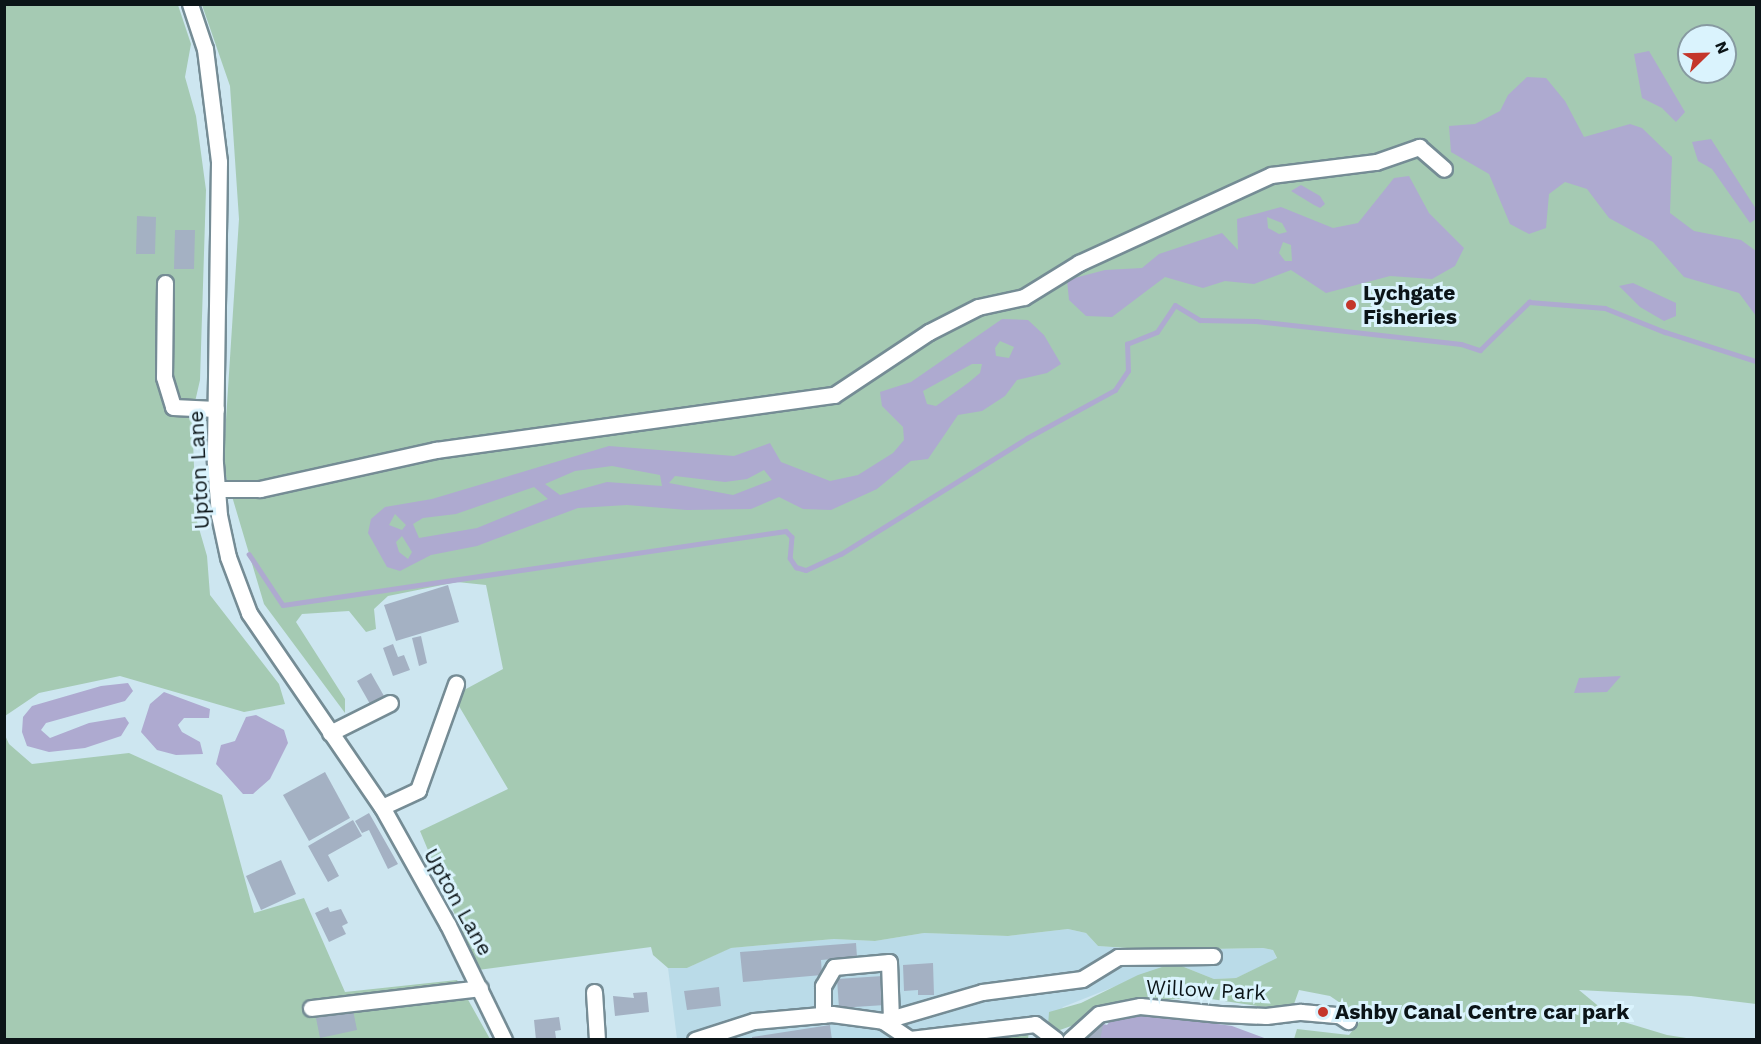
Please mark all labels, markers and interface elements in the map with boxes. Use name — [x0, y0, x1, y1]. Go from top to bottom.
north arrow — [1677, 24, 1737, 84]
text: N — [1711, 38, 1733, 57]
place label: Lychgate Fisheries — [1363, 280, 1457, 330]
marker: Lychgate Fisheries — [1344, 298, 1358, 312]
street label: Upton Lane — [183, 410, 215, 530]
street label: Upton Lane — [418, 844, 498, 960]
street label: Willow Park — [1145, 974, 1267, 1006]
place label: Ashby Canal Centre car park — [1335, 999, 1630, 1025]
marker: Ashby Canal Centre car park — [1316, 1005, 1330, 1019]

